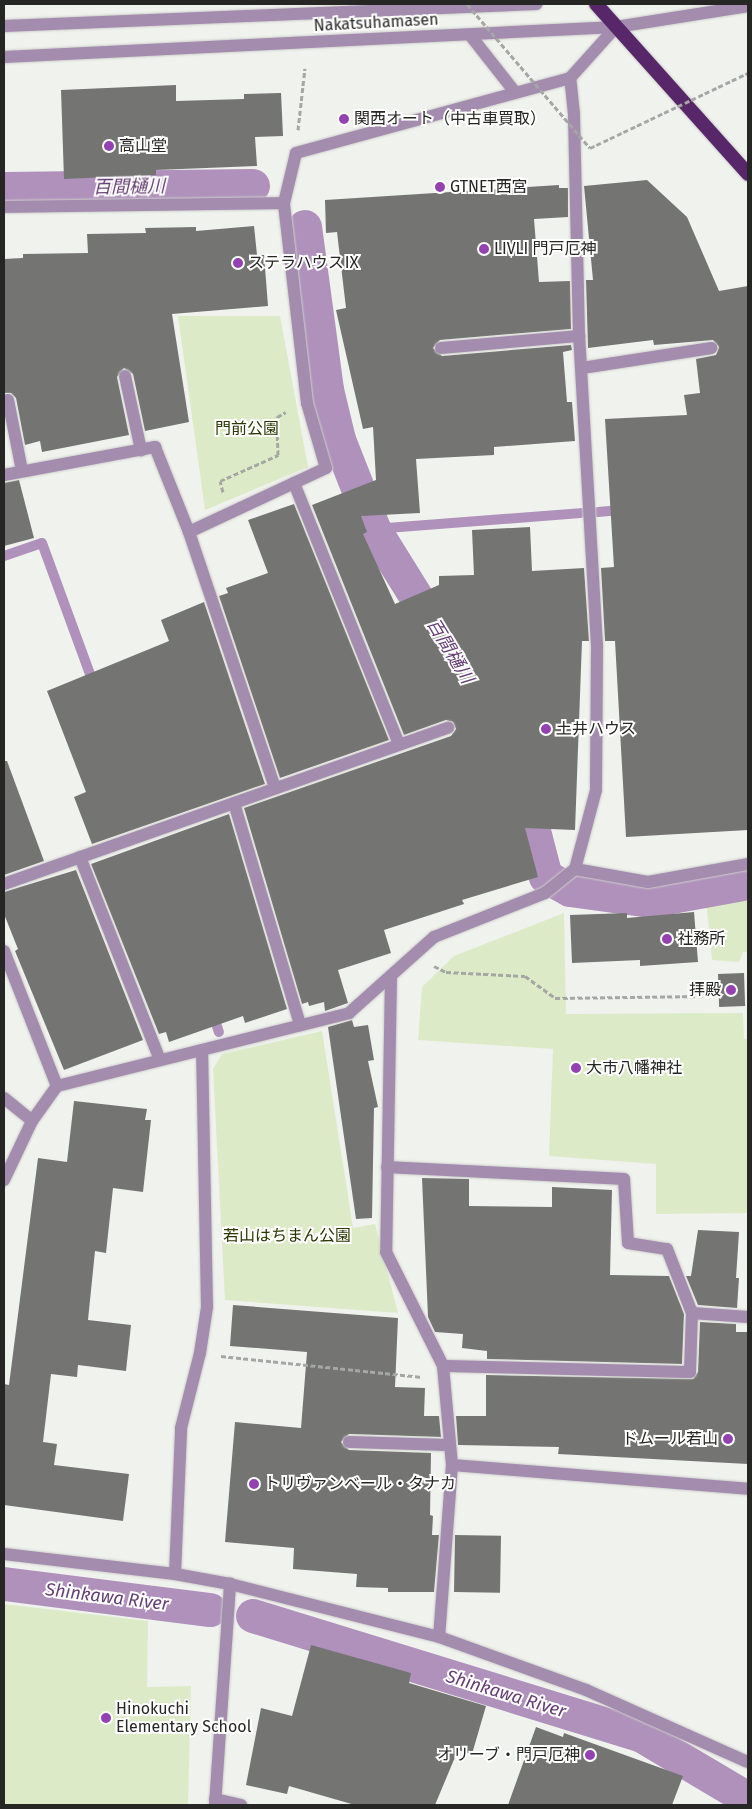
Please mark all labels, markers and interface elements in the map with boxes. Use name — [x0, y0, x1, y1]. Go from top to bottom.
street label: Nakatsuhamasen — [313, 10, 439, 36]
place label: 関西オート（中古車買取） — [354, 109, 546, 129]
marker: 関西オート（中古車買取） — [338, 113, 350, 125]
place label: 高山堂 — [119, 136, 167, 156]
marker: 高山堂 — [103, 140, 115, 152]
water label: 百間樋川 — [93, 176, 165, 198]
place label: GTNET西宮 — [450, 177, 528, 197]
marker: GTNET西宮 — [434, 181, 446, 193]
place label: LIVLI 門戸厄神 — [494, 239, 597, 259]
marker: LIVLI 門戸厄神 — [478, 243, 490, 255]
place label: ステラハウスⅨ — [248, 253, 360, 273]
marker: ステラハウスⅨ — [232, 257, 244, 269]
park label: 門前公園 — [215, 419, 279, 439]
water label: 百間樋川 — [422, 615, 478, 687]
place label: 土井ハウス — [556, 719, 636, 739]
marker: 土井ハウス — [540, 723, 552, 735]
place label: 社務所 — [677, 929, 725, 949]
marker: 社務所 — [661, 933, 673, 945]
place label: 拝殿 — [689, 980, 721, 1000]
marker: 拝殿 — [725, 984, 737, 996]
place label: 大市八幡神社 — [586, 1058, 682, 1078]
marker: 大市八幡神社 — [570, 1062, 582, 1074]
park label: 若山はちまん公園 — [223, 1226, 351, 1246]
place label: ドムール若山 — [622, 1429, 718, 1449]
marker: ドムール若山 — [722, 1433, 734, 1445]
place label: トリヴァンベール・タナカ — [264, 1474, 456, 1494]
marker: トリヴァンベール・タナカ — [248, 1478, 260, 1490]
water label: Shinkawa River — [44, 1579, 170, 1615]
water label: Shinkawa River — [444, 1666, 568, 1722]
place label: Hinokuchi Elementary School — [116, 1699, 251, 1737]
marker: Hinokuchi Elementary School — [100, 1712, 112, 1724]
place label: オリーブ・門戸厄神 — [436, 1745, 580, 1765]
marker: オリーブ・門戸厄神 — [584, 1749, 596, 1761]

